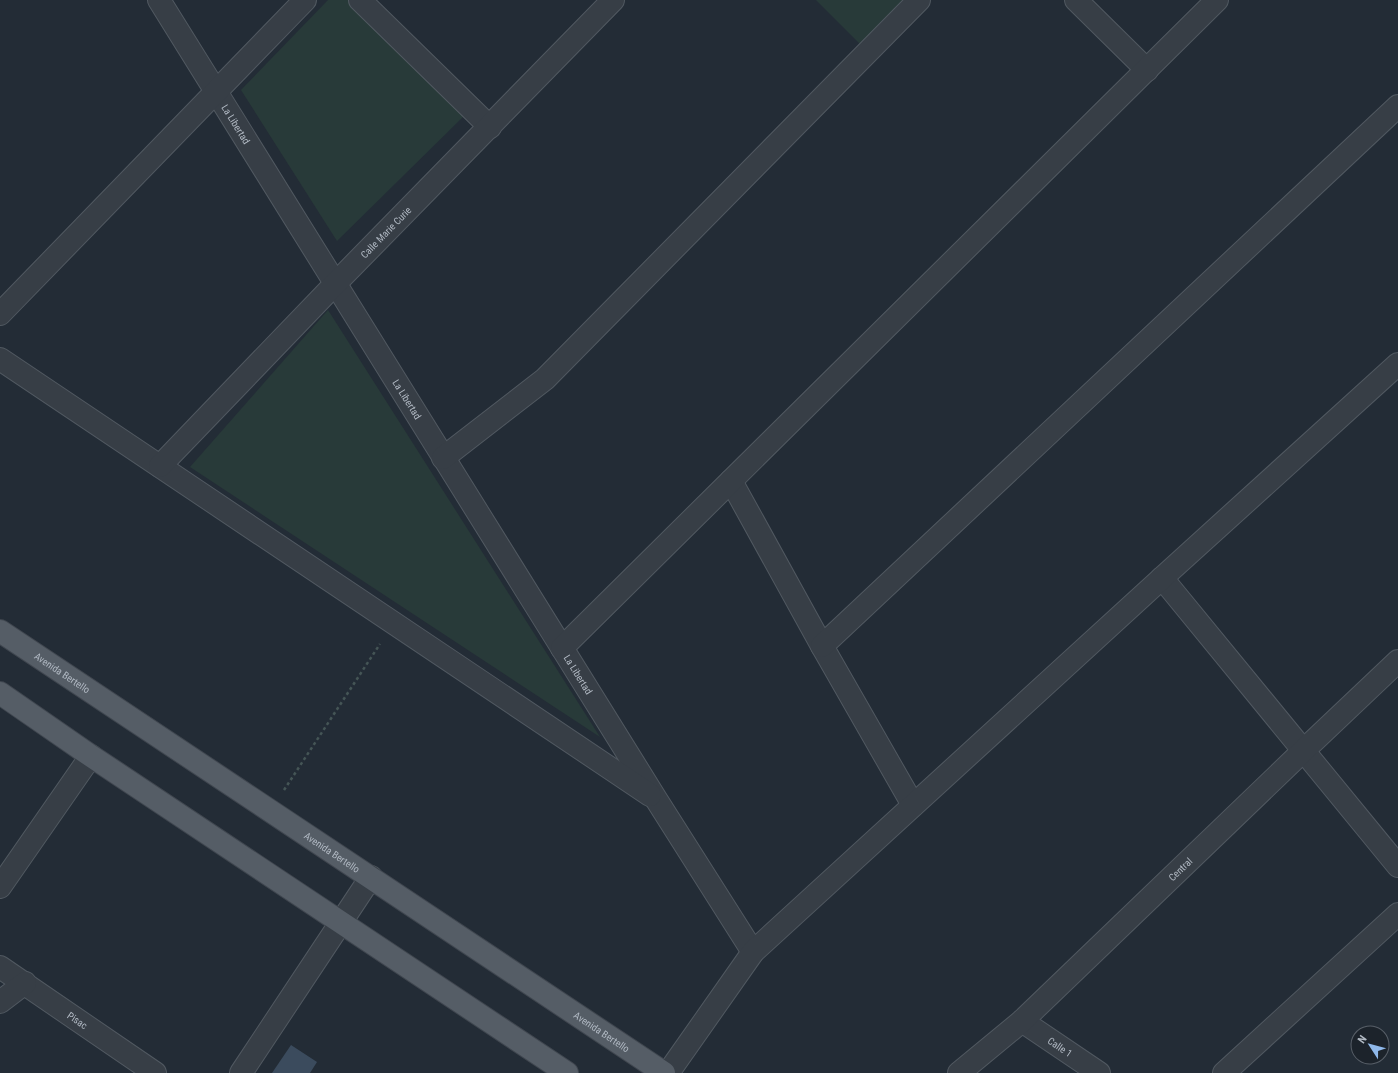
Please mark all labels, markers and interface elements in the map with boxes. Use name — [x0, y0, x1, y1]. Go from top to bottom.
street label: La Libertad — [220, 102, 253, 146]
street label: Calle Marie Curie — [358, 204, 413, 260]
street label: La Libertad — [391, 377, 424, 421]
street label: Avenida Bertello — [33, 650, 92, 695]
street label: La Libertad — [562, 652, 595, 696]
street label: Avenida Bertello — [302, 830, 362, 875]
street label: Central — [1166, 855, 1194, 883]
street label: Pisac — [65, 1009, 90, 1031]
street label: Avenida Bertello — [572, 1009, 632, 1054]
north arrow — [1350, 1025, 1390, 1065]
text: N — [1355, 1033, 1370, 1046]
street label: Calle 1 — [1046, 1035, 1074, 1059]

